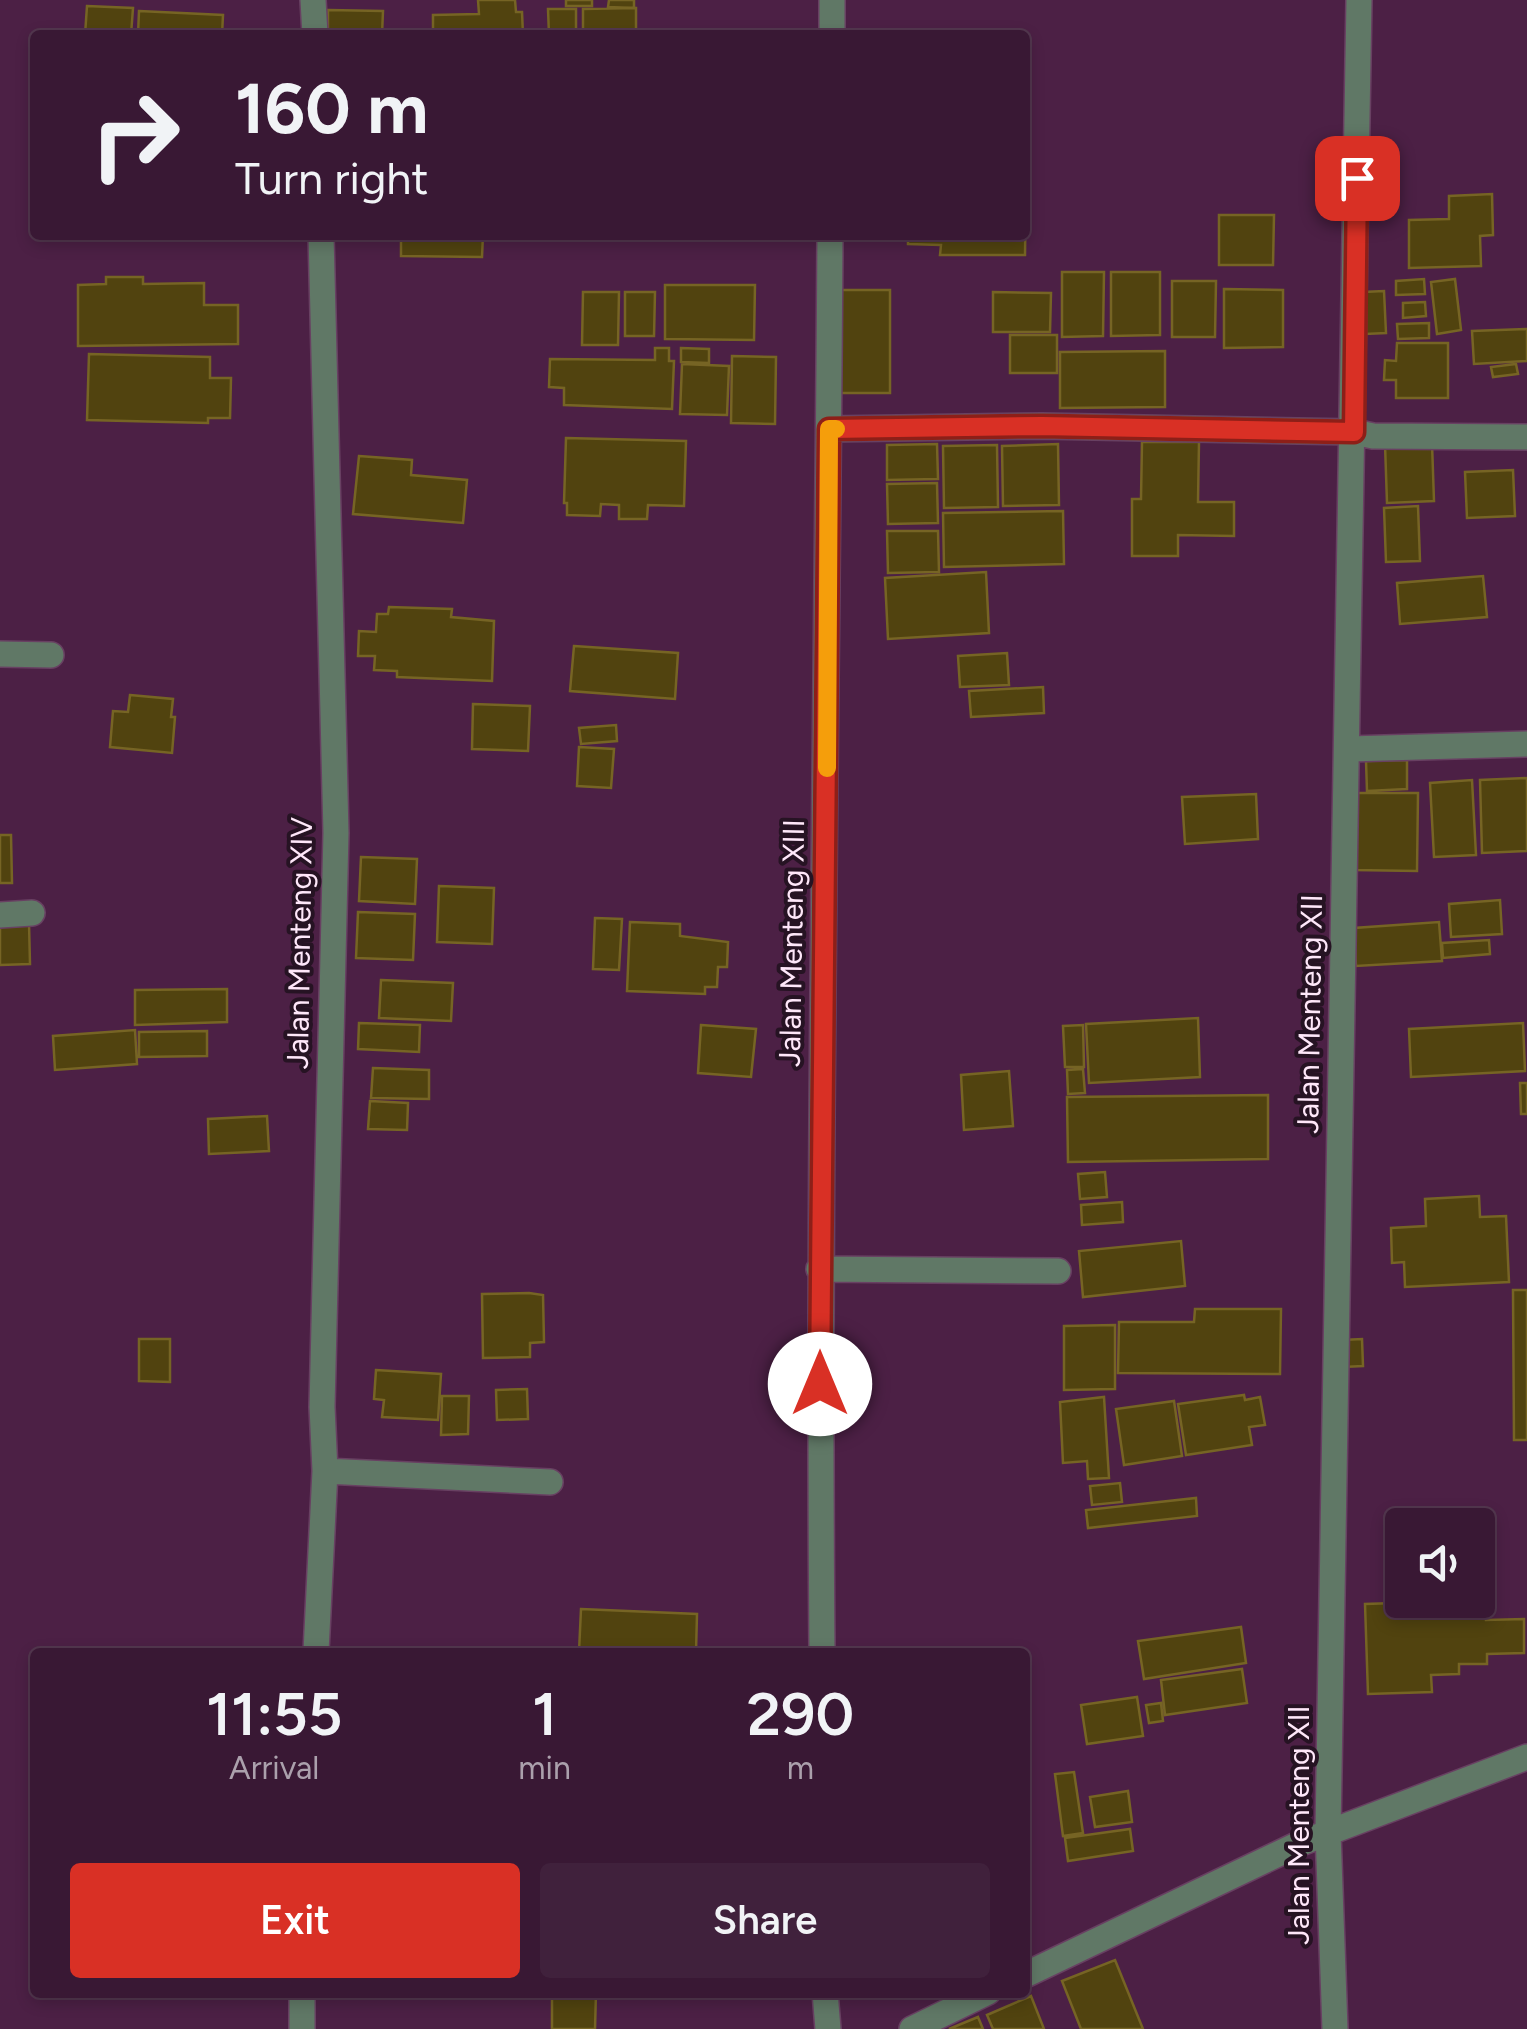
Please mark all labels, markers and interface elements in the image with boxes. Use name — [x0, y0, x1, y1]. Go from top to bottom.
text: 160 m — [235, 66, 428, 151]
icon: right — [70, 70, 200, 200]
pin — [1315, 136, 1400, 221]
text: Turn right — [235, 151, 428, 205]
icon: arrive — [1330, 151, 1385, 206]
street label: Jalan Menteng XIV — [279, 816, 320, 1069]
street label: Jalan Menteng XIII — [771, 819, 812, 1067]
street label: Jalan Menteng XII — [1289, 894, 1330, 1134]
position arrow — [768, 1332, 872, 1436]
map controls — [1385, 1508, 1495, 1618]
button: sound — [1385, 1508, 1495, 1618]
text: 11:55 — [206, 1678, 342, 1750]
text: 1 — [532, 1678, 557, 1750]
text: 290 — [747, 1678, 854, 1750]
street label: Jalan Menteng XII — [1280, 1705, 1317, 1945]
text: Arrival — [229, 1749, 319, 1787]
text: min — [518, 1749, 571, 1787]
text: m — [787, 1749, 814, 1787]
button: Exit — [70, 1863, 520, 1978]
button: Share — [540, 1863, 990, 1978]

